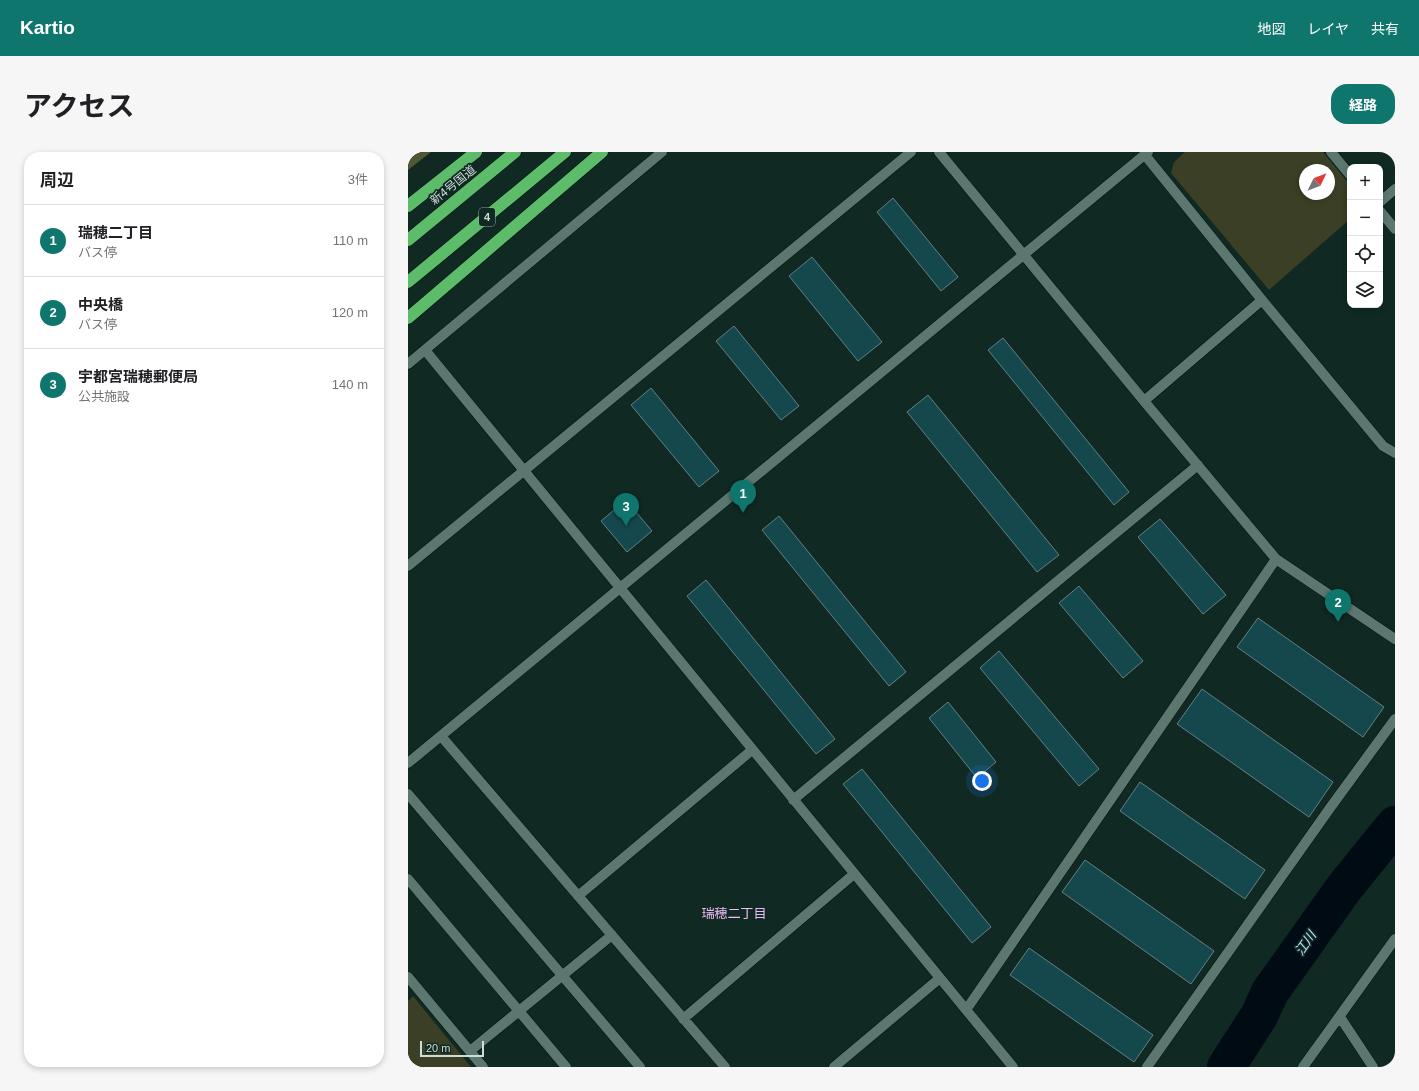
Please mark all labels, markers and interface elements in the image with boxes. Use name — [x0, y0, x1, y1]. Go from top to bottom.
text: Kartio — [20, 17, 75, 38]
text: 地図 — [1257, 21, 1285, 37]
text: レイヤ — [1307, 21, 1349, 37]
text: 共有 — [1371, 21, 1399, 37]
button: 経路 — [1331, 84, 1395, 124]
text: アクセス — [24, 91, 135, 122]
street label: 新4号国道 — [427, 162, 479, 208]
north arrow — [1299, 164, 1335, 200]
map controls — [1347, 164, 1383, 308]
button: + — [1347, 164, 1383, 200]
text: 周辺 — [40, 171, 74, 190]
text: 3件 — [348, 172, 368, 187]
button: − — [1347, 200, 1383, 236]
road number: 4 — [479, 208, 495, 226]
text: 瑞穂二丁目 — [78, 224, 153, 241]
text: 1 — [49, 233, 57, 248]
text: 110 m — [333, 233, 368, 248]
button: locate — [1347, 236, 1383, 272]
text: バス停 — [78, 245, 117, 260]
button: layers — [1347, 272, 1383, 308]
text: 中央橋 — [78, 296, 123, 313]
text: 2 — [49, 305, 57, 320]
text: 120 m — [332, 305, 368, 320]
text: バス停 — [78, 317, 117, 332]
text: 宇都宮瑞穂郵便局 — [78, 368, 198, 385]
text: 3 — [49, 377, 57, 392]
text: 140 m — [332, 377, 368, 392]
text: 公共施設 — [78, 389, 130, 404]
pin: 1 — [730, 480, 756, 513]
pin: 3 — [613, 493, 639, 526]
pin: 2 — [1325, 589, 1351, 622]
your location — [972, 771, 992, 791]
district label: 瑞穂二丁目 — [701, 906, 767, 921]
water label: 江川 — [1292, 927, 1320, 958]
scale bar — [420, 1039, 484, 1058]
text: 20 m — [426, 1042, 450, 1054]

